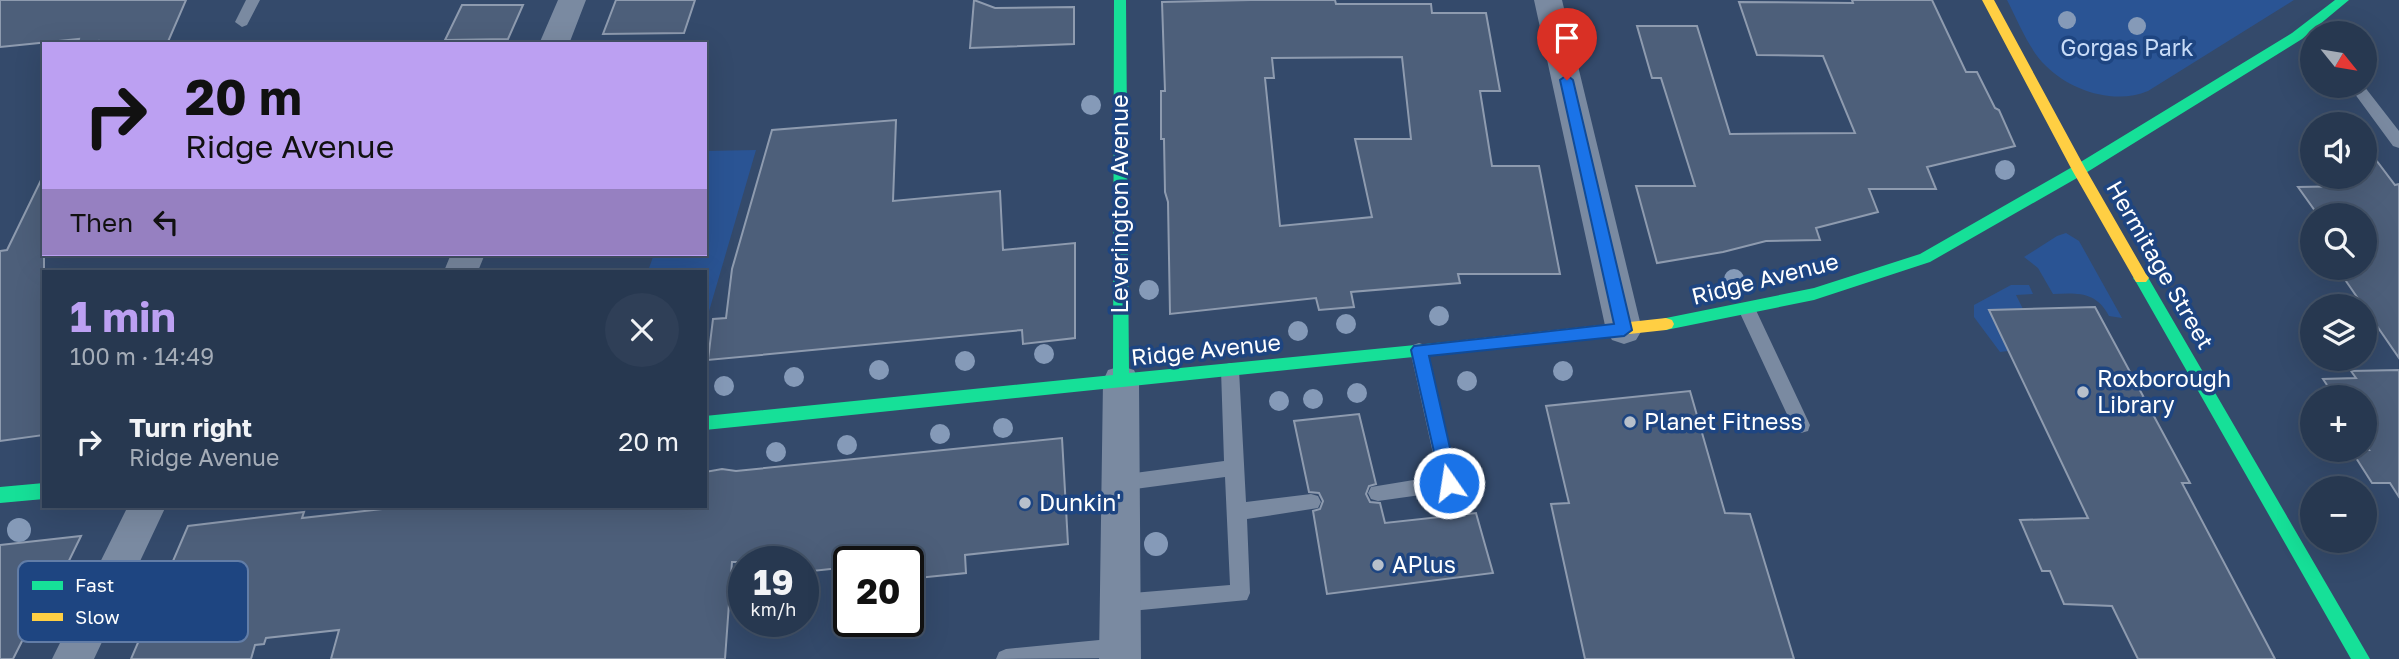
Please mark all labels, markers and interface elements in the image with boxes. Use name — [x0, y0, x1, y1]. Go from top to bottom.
pin — [1537, 8, 1597, 80]
icon: arrive — [1548, 19, 1586, 57]
north arrow — [2300, 21, 2376, 98]
map controls — [2300, 21, 2377, 553]
park label: Gorgas Park — [2060, 33, 2194, 61]
text: 20 m — [185, 67, 302, 126]
icon: right — [70, 70, 161, 161]
street label: Leverington Avenue — [1105, 94, 1133, 314]
button: sound — [2300, 112, 2377, 189]
text: Ridge Avenue — [185, 127, 394, 165]
street label: Hermitage Street — [2101, 175, 2220, 354]
icon: left — [147, 203, 185, 241]
button: search — [2300, 203, 2377, 280]
text: Then — [70, 207, 133, 238]
street label: Ridge Avenue — [1688, 246, 1841, 310]
text: 1 min — [70, 291, 176, 341]
button: close — [605, 293, 679, 367]
button: layers — [2300, 294, 2377, 371]
street label: Ridge Avenue — [1130, 327, 1282, 371]
text: 100 m · 14:49 — [70, 342, 214, 370]
place label: Roxborough Library — [2097, 364, 2231, 418]
marker: Roxborough Library — [2075, 384, 2091, 400]
button: + — [2300, 385, 2377, 462]
place label: Planet Fitness — [1644, 407, 1803, 435]
text: Turn right — [129, 412, 252, 443]
marker: Planet Fitness — [1622, 414, 1638, 430]
icon: right — [70, 423, 108, 461]
text: 20 m — [618, 426, 679, 457]
text: Ridge Avenue — [129, 443, 279, 471]
position arrow — [1412, 446, 1486, 520]
button: − — [2300, 476, 2377, 553]
place label: Dunkin' — [1039, 488, 1121, 516]
marker: Dunkin' — [1017, 495, 1033, 511]
speed limit sign: 20 — [833, 546, 924, 637]
place label: APlus — [1392, 550, 1456, 578]
marker: APlus — [1370, 557, 1386, 573]
legend — [18, 561, 248, 642]
text: 19 — [753, 561, 794, 603]
text: Fast — [75, 573, 114, 596]
text: km/h — [751, 598, 796, 620]
text: Slow — [75, 605, 120, 628]

